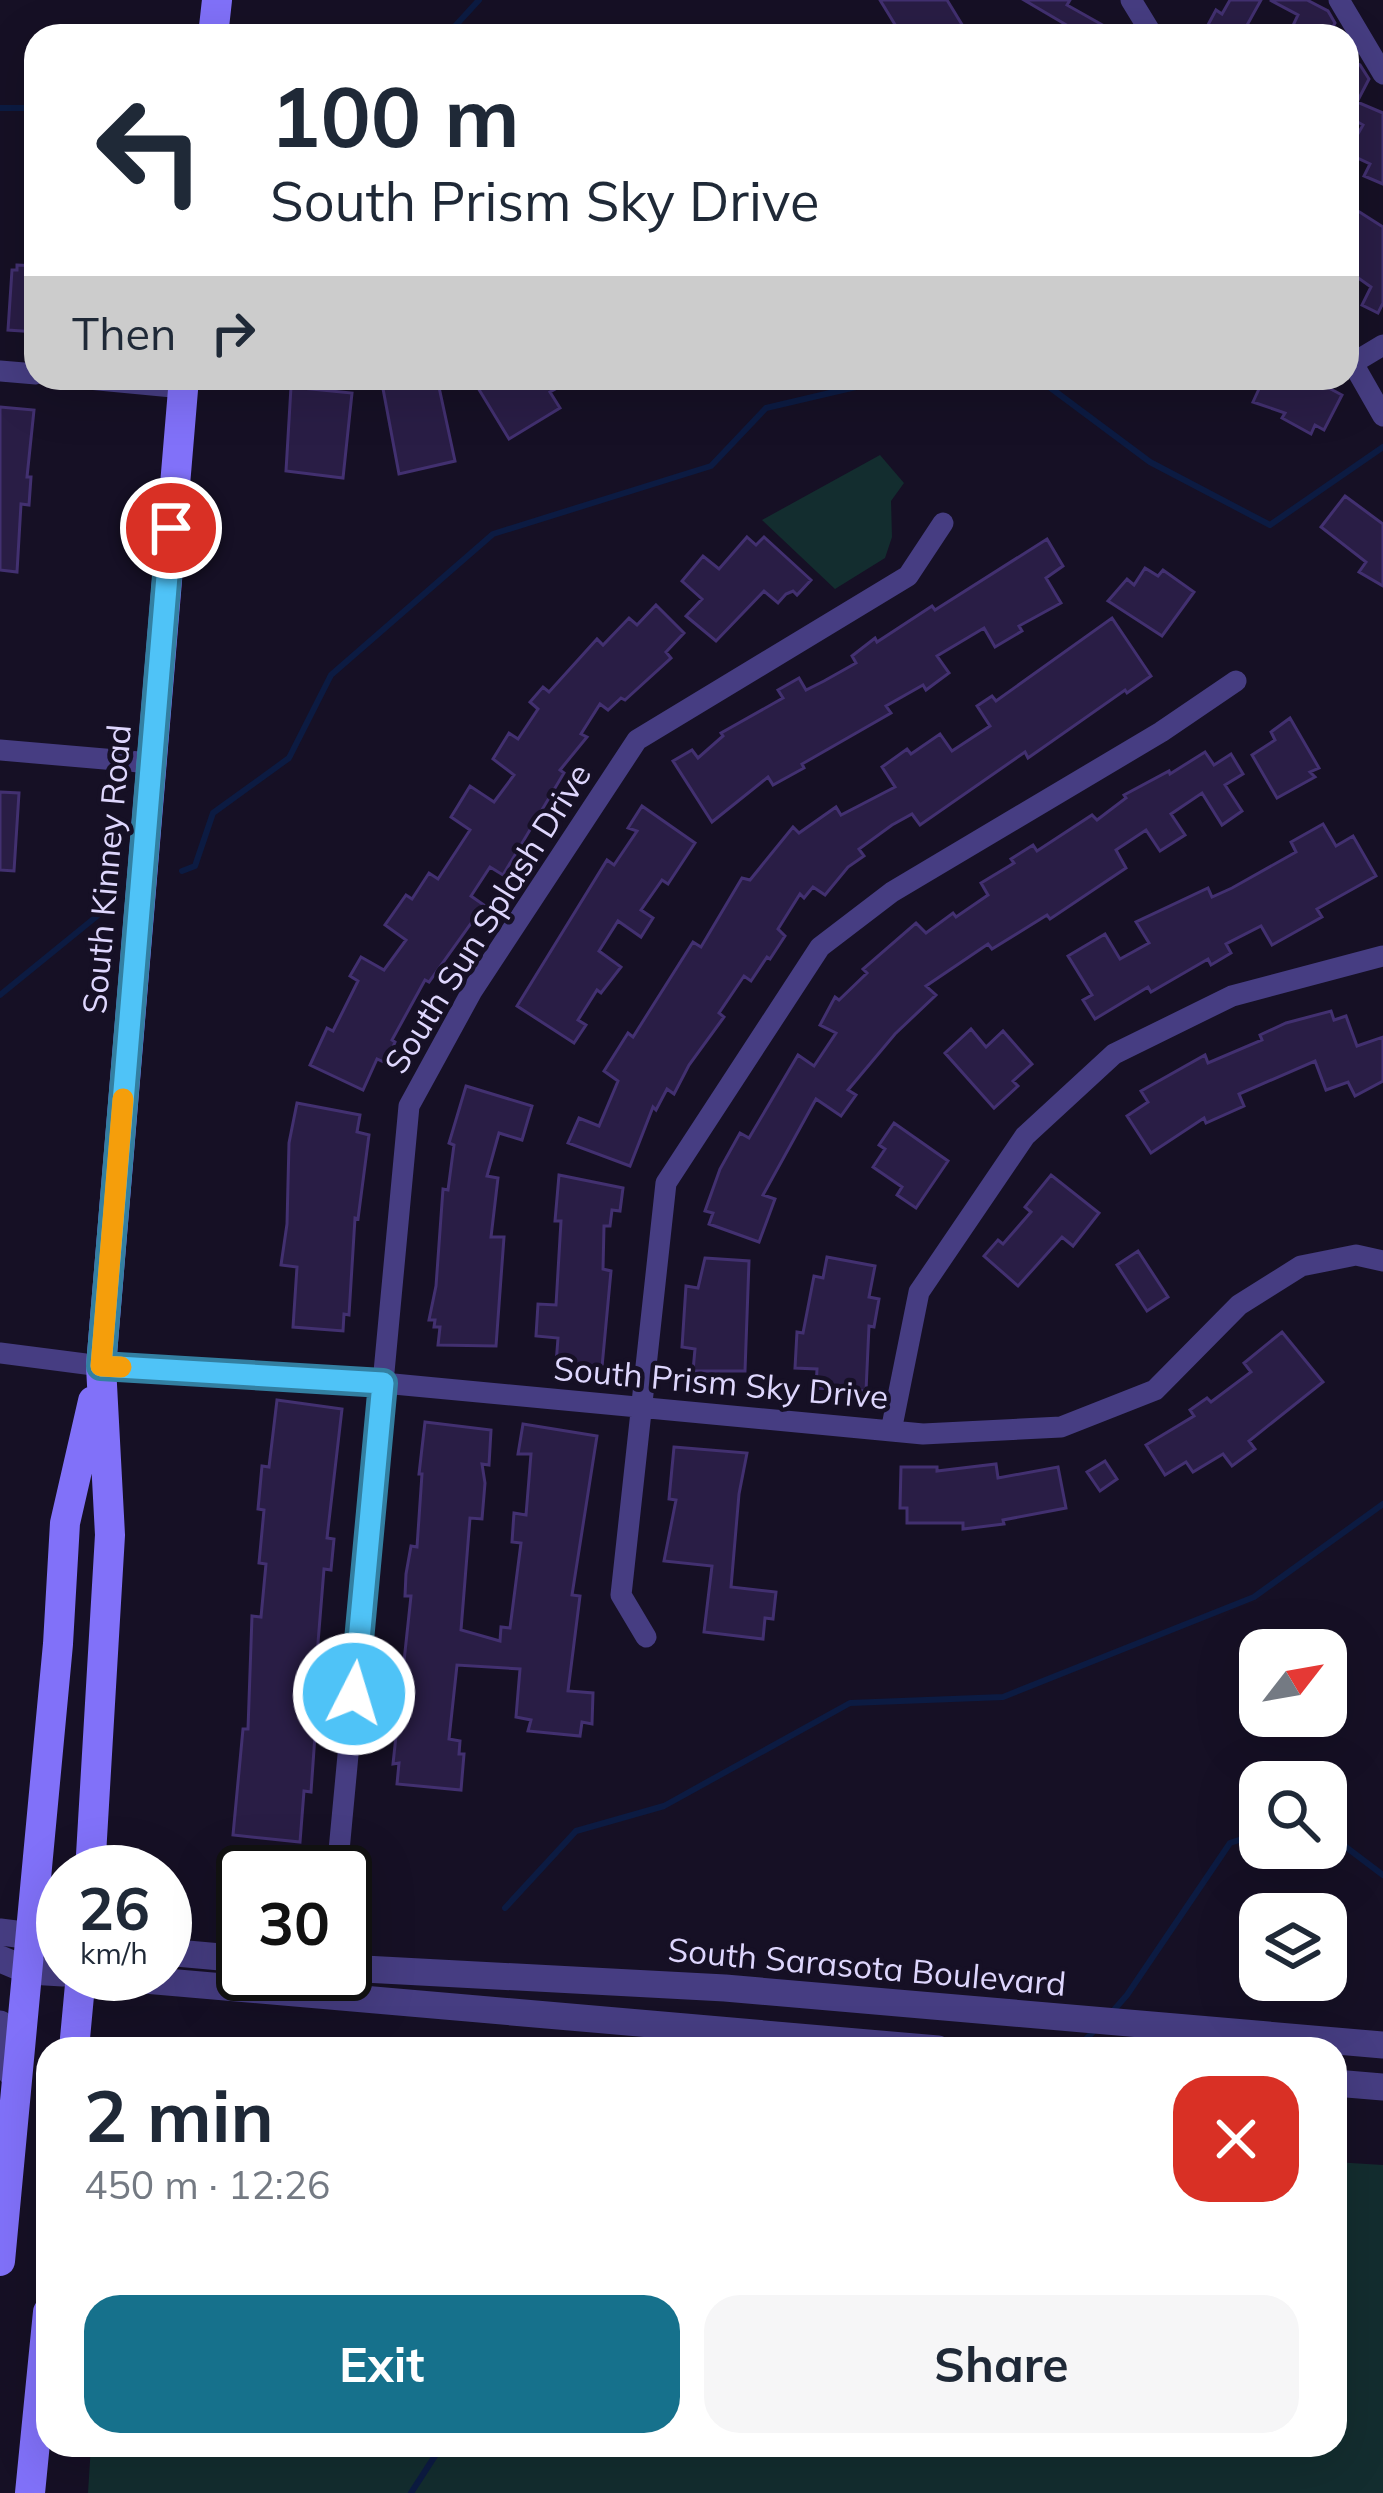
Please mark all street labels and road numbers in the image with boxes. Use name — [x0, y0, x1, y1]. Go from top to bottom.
street label: South Kinney Road — [73, 723, 139, 1015]
street label: South Sun Splash Drive — [375, 756, 599, 1080]
street label: South Prism Sky Drive — [552, 1347, 890, 1417]
street label: South Sarasota Boulevard — [666, 1928, 1068, 2004]

